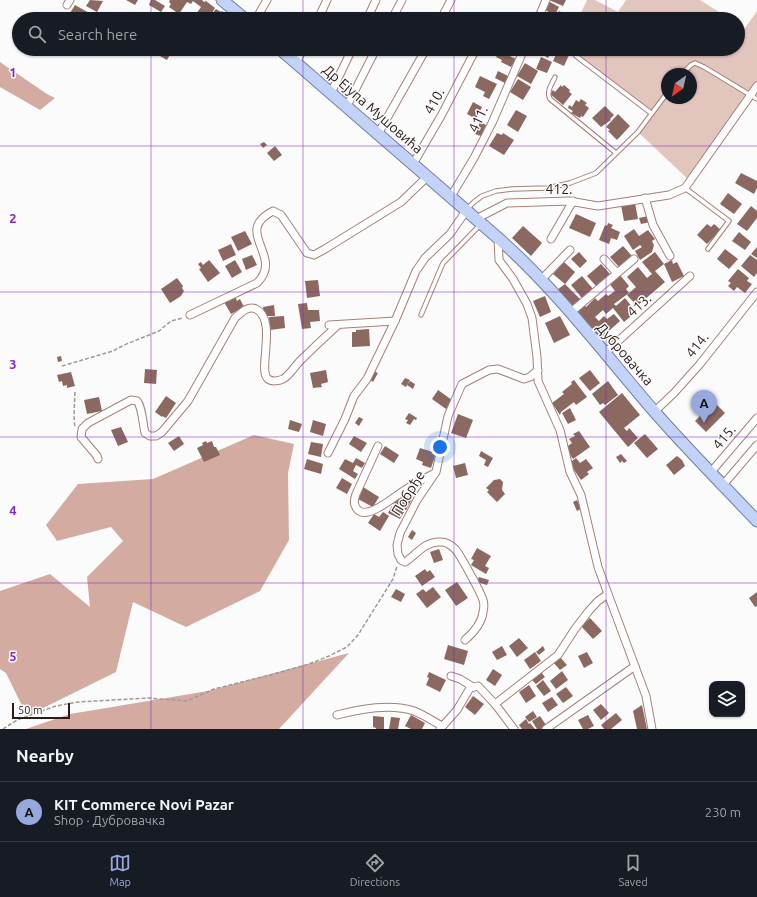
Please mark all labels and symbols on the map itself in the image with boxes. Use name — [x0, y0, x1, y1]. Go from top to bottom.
street label: Др Ејупа Мушовића — [320, 61, 426, 157]
text: 1 — [9, 65, 17, 79]
north arrow — [661, 68, 697, 104]
street label: 410. — [420, 85, 448, 117]
street label: 411. — [465, 103, 491, 135]
street label: 412. — [545, 181, 573, 197]
text: 2 — [9, 211, 17, 225]
street label: 413. — [624, 290, 654, 320]
street label: Дубровачка — [593, 319, 657, 389]
street label: 414. — [682, 329, 712, 361]
text: 3 — [9, 357, 17, 371]
pin: A — [691, 390, 717, 423]
street label: 415. — [709, 421, 739, 453]
your location — [430, 437, 450, 457]
street label: Побрђе — [388, 468, 428, 518]
text: 4 — [9, 503, 17, 517]
text: 5 — [9, 649, 17, 663]
scale bar — [12, 701, 70, 720]

